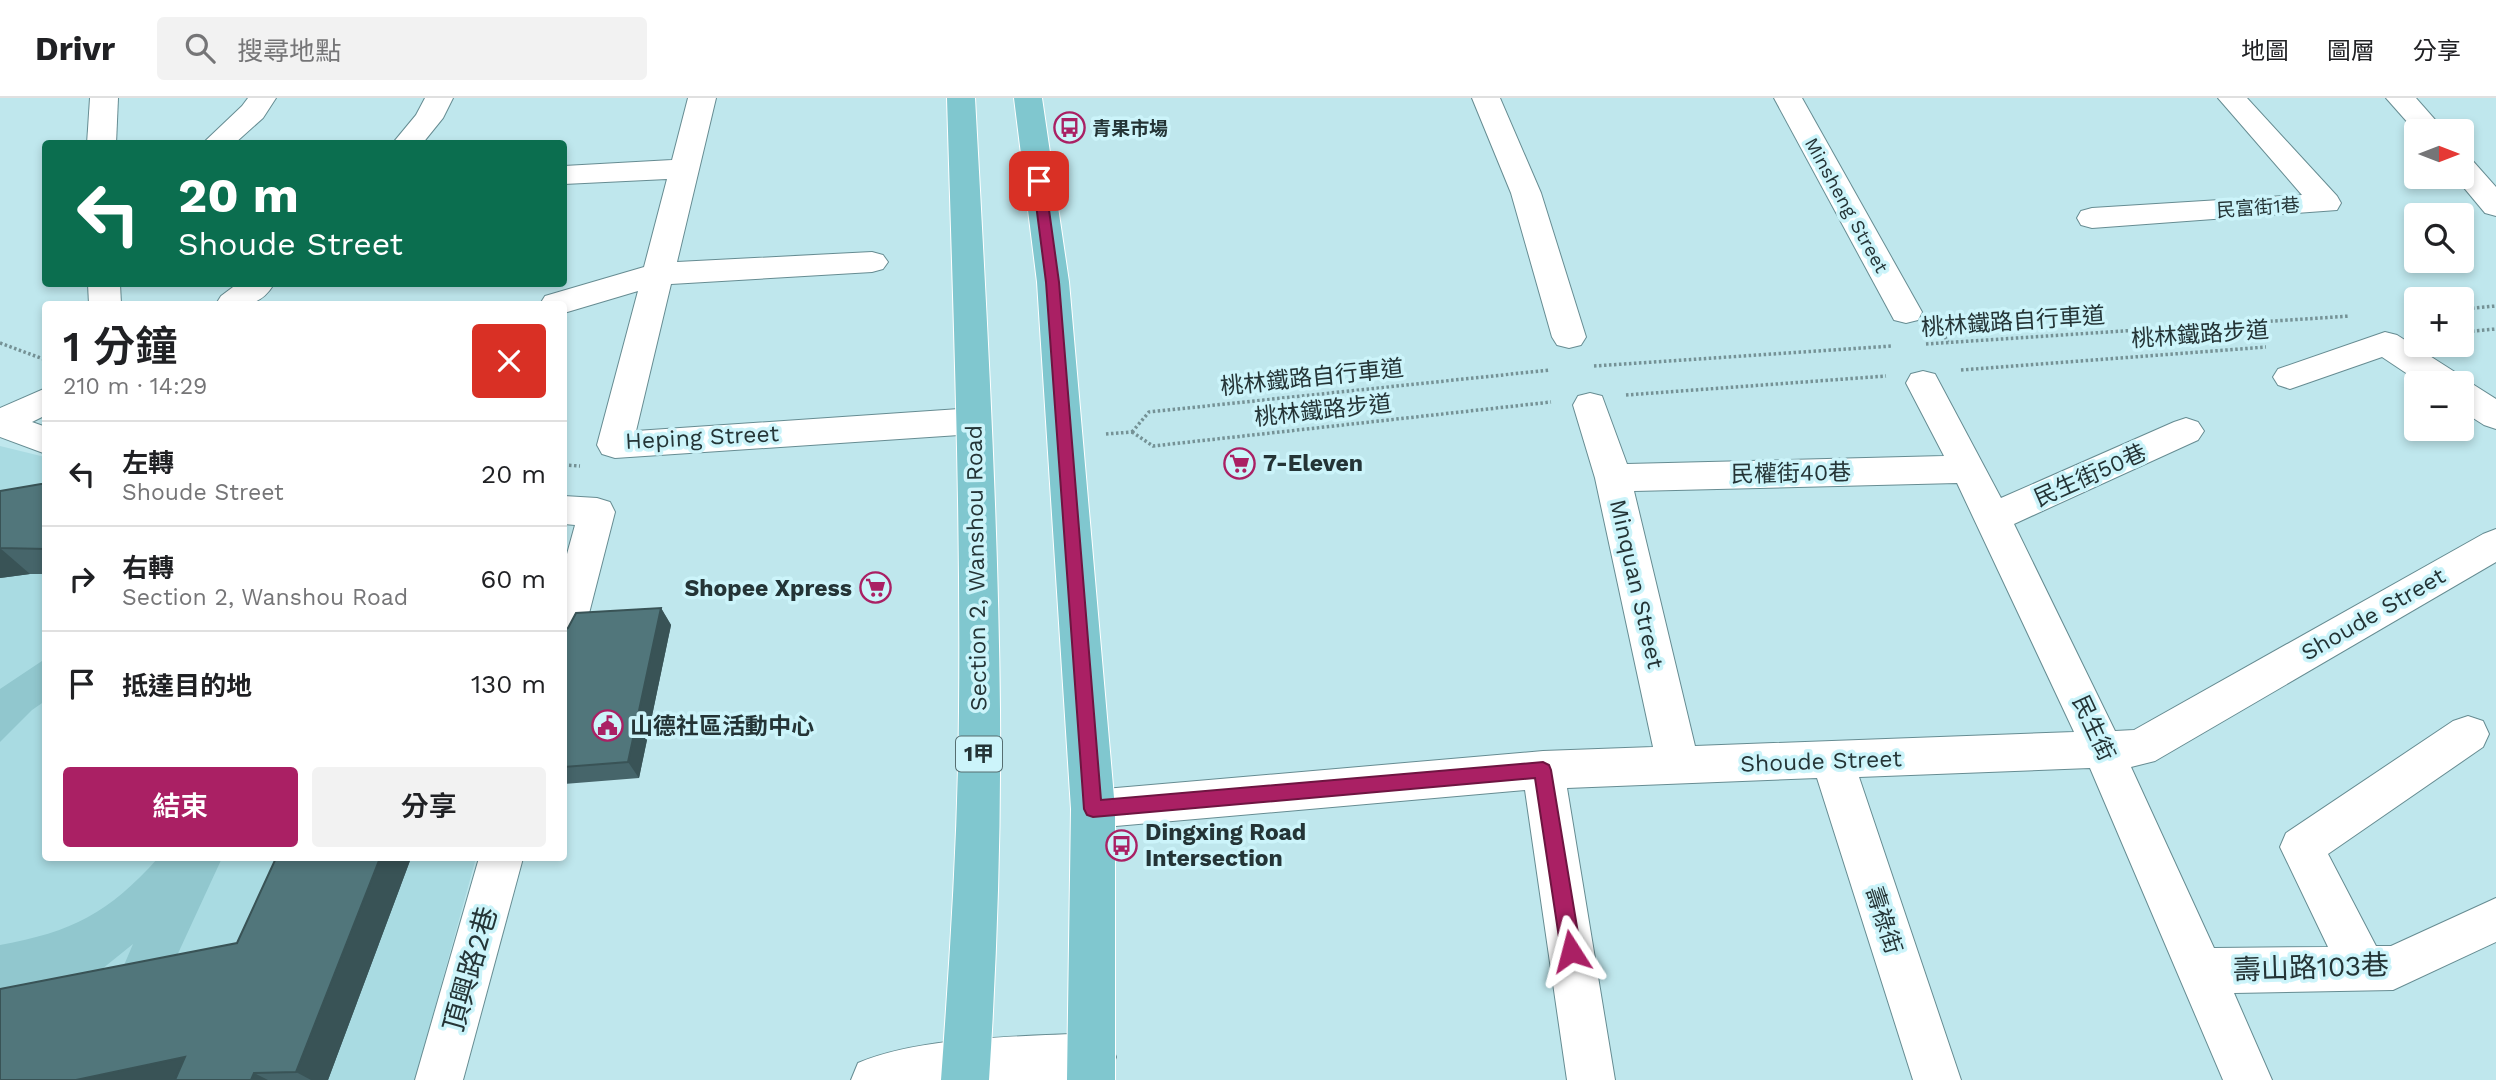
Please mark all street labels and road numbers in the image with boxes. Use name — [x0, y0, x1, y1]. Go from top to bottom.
street label: Minsheng Street — [1800, 133, 1893, 277]
street label: 民富街1巷 — [2216, 193, 2300, 222]
street label: 桃林鐵路自行車道 — [1920, 302, 2106, 341]
street label: 桃林鐵路步道 — [2130, 316, 2270, 353]
street label: 桃林鐵路自行車道 — [1219, 354, 1405, 401]
street label: 桃林鐵路步道 — [1253, 390, 1393, 431]
street label: Heping Street — [624, 420, 780, 455]
street label: Section 2, Wanshou Road — [961, 425, 992, 711]
street label: 民生街50巷 — [2030, 439, 2150, 512]
street label: 民權街40巷 — [1731, 459, 1851, 488]
street label: Minquan Street — [1604, 497, 1669, 672]
street label: Shoude Street — [2296, 562, 2450, 667]
street label: 民生街 — [2067, 691, 2120, 765]
road number: 1甲 — [956, 736, 1002, 772]
street label: Shoude Street — [1740, 745, 1903, 778]
street label: 壽祿街 — [1860, 883, 1907, 957]
street label: 頂興路2巷 — [437, 903, 504, 1035]
street label: 壽山路103巷 — [2232, 948, 2390, 987]

